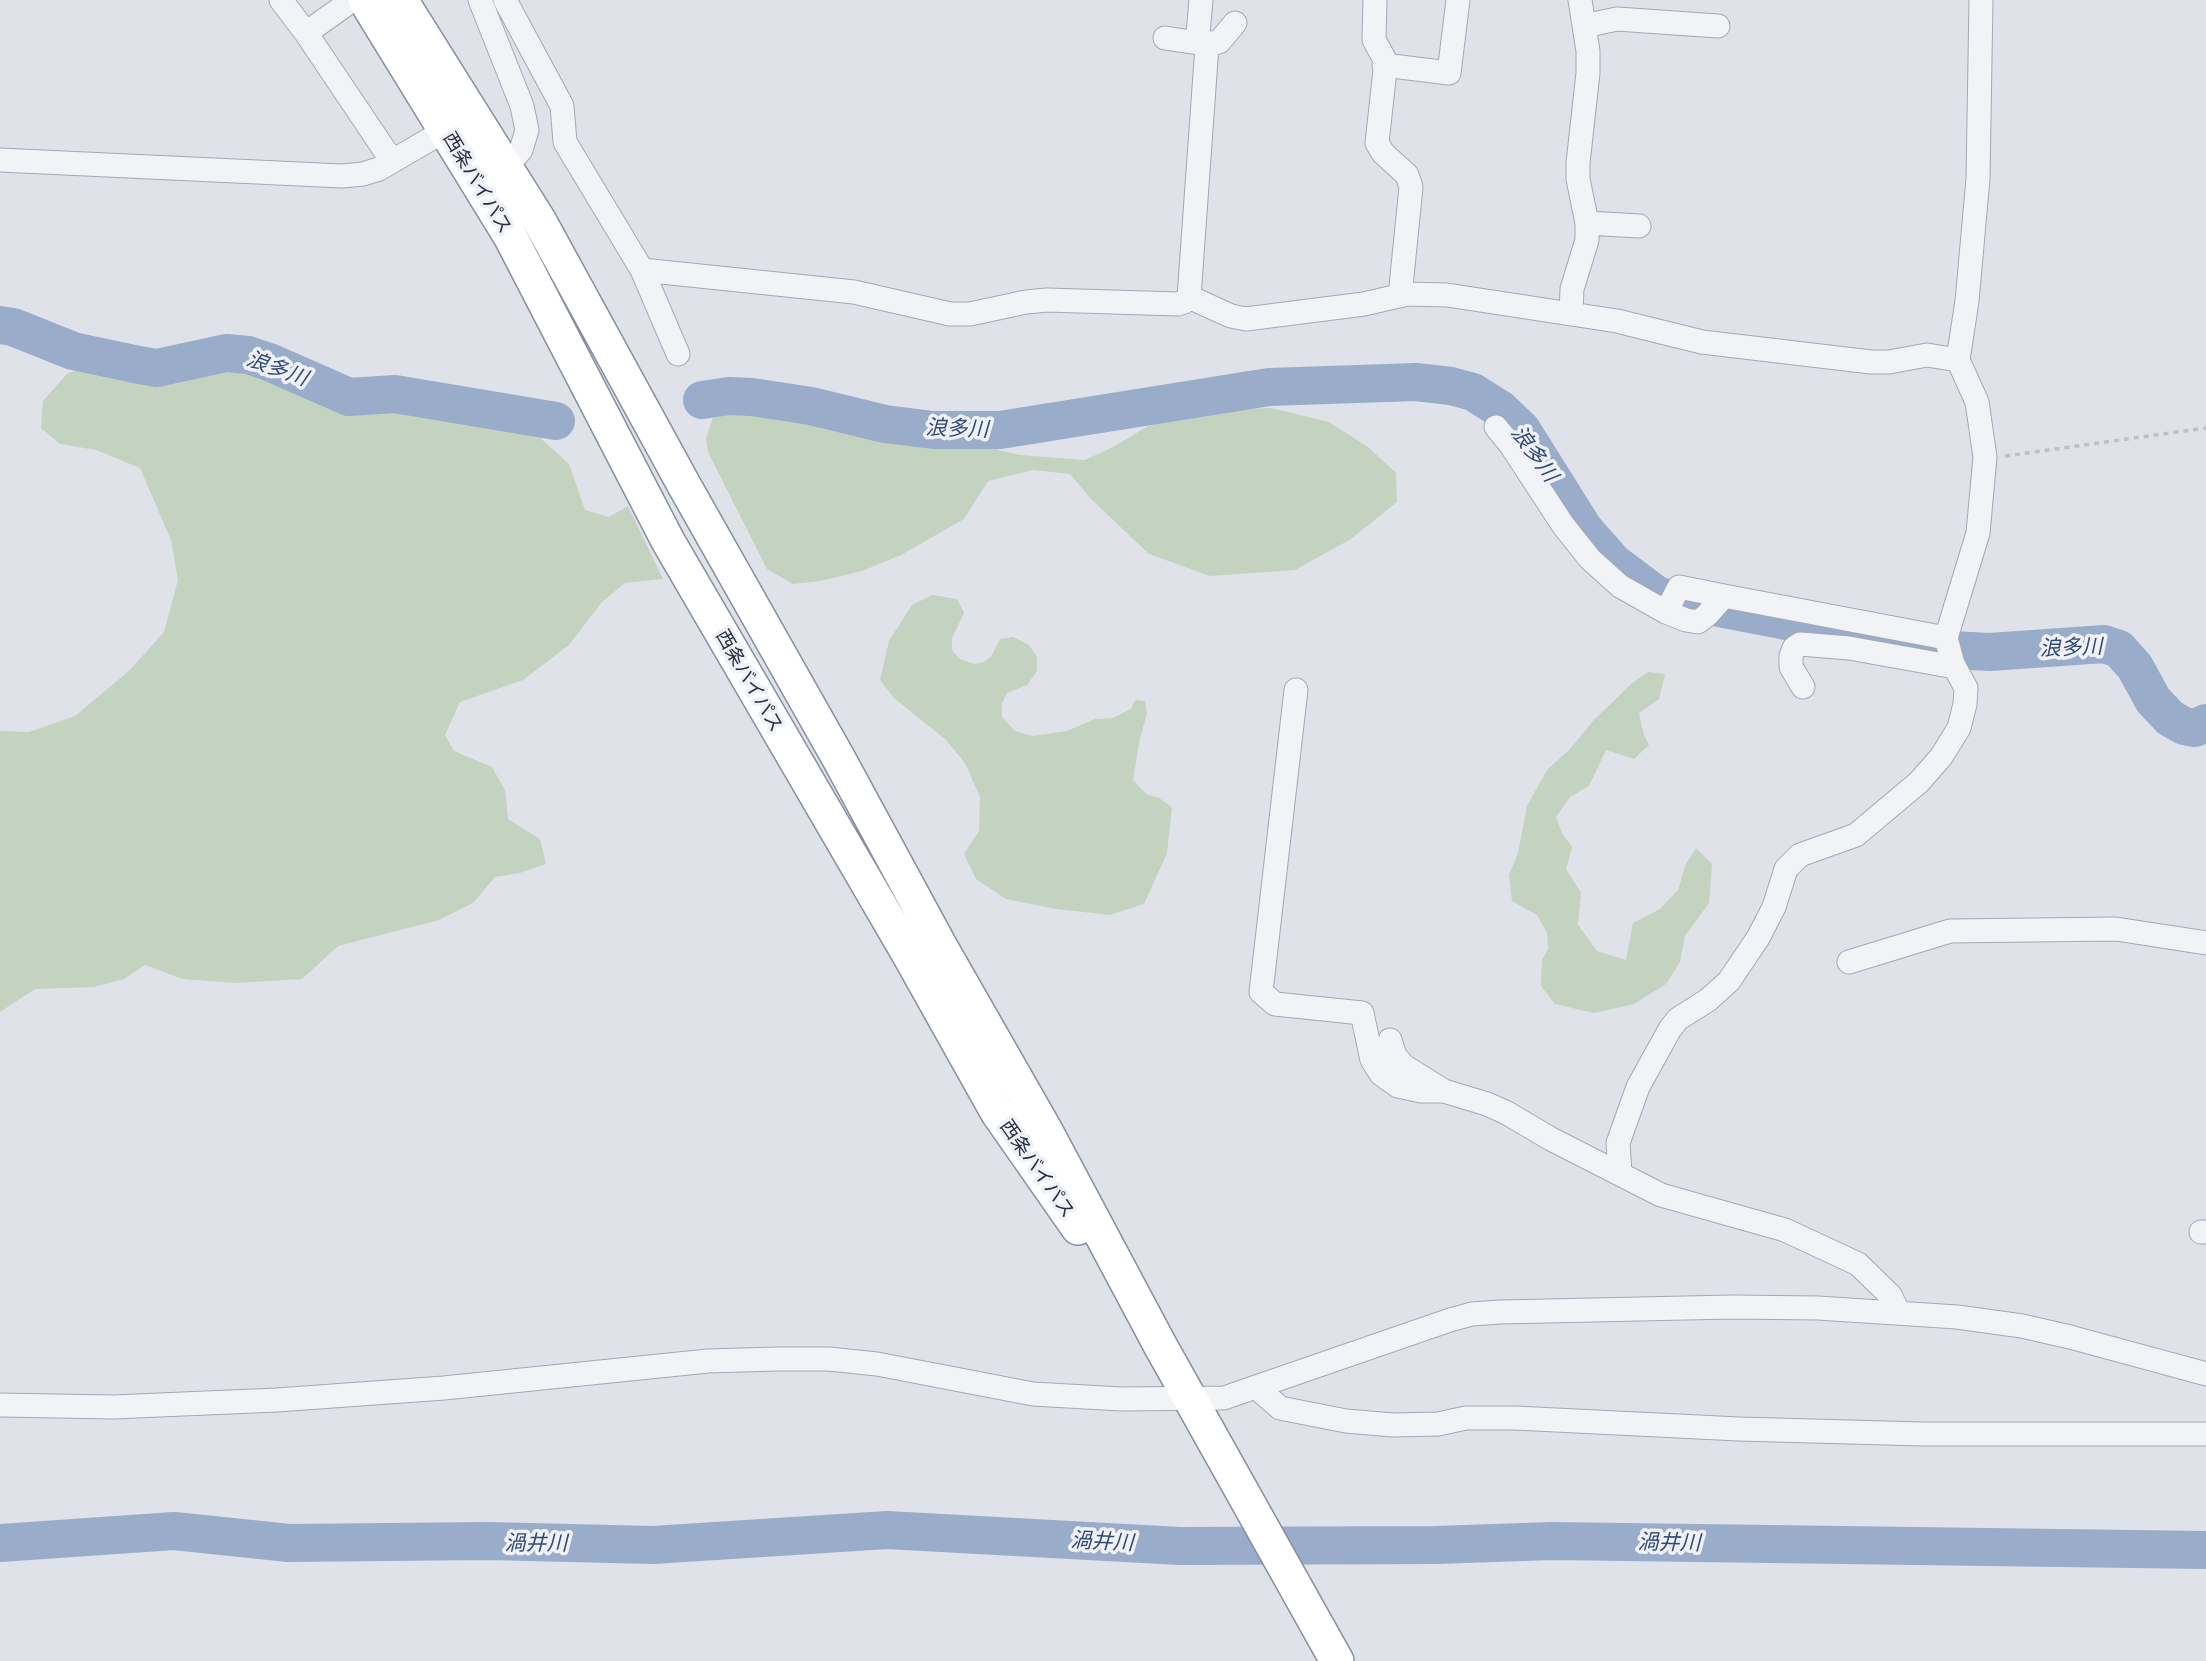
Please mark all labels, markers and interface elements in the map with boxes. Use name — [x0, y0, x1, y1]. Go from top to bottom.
street label: 西条バイパス — [438, 128, 516, 238]
water label: 浪多川 — [243, 346, 311, 392]
water label: 浪多川 — [925, 415, 989, 443]
water label: 浪多川 — [1505, 421, 1563, 487]
street label: 西条バイパス — [711, 626, 787, 736]
water label: 浪多川 — [2039, 634, 2103, 662]
street label: 西条バイパス — [995, 1116, 1079, 1222]
water label: 渦井川 — [1070, 1528, 1134, 1556]
water label: 渦井川 — [1637, 1530, 1701, 1556]
water label: 渦井川 — [505, 1531, 567, 1557]

